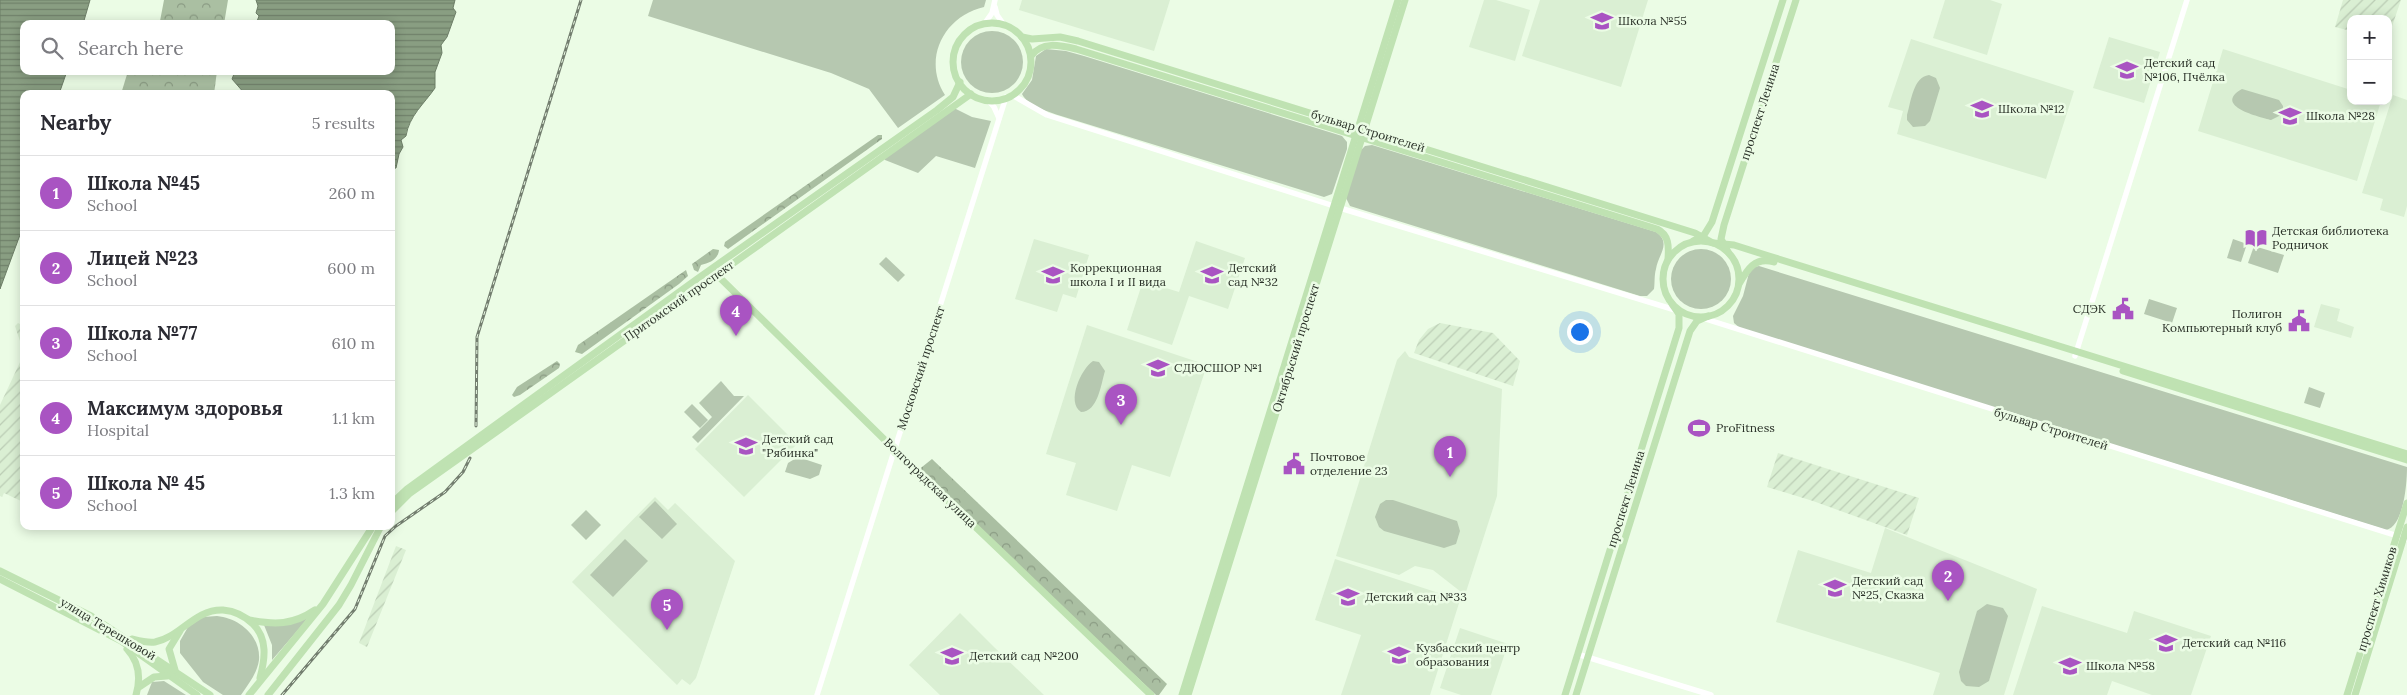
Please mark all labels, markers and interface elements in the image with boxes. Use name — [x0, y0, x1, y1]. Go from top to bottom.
school or university icon: Школа №55 — [1589, 8, 1615, 34]
place label: Школа №55 — [1618, 13, 1687, 28]
map controls — [2347, 15, 2392, 105]
button: + — [2347, 15, 2392, 60]
search box — [20, 20, 395, 75]
icon: search — [38, 34, 66, 62]
text: Search here — [78, 36, 184, 60]
place label: Детский сад №106, Пчёлка — [2144, 55, 2225, 84]
school or university icon: Детский сад №106, Пчёлка — [2114, 57, 2140, 83]
button: − — [2347, 60, 2392, 105]
street label: проспект Ленина — [1737, 62, 1782, 162]
school or university icon: Школа №12 — [1969, 96, 1995, 122]
place label: Школа №12 — [1998, 101, 2065, 116]
school or university icon: Школа №28 — [2277, 103, 2303, 129]
street label: бульвар Строителей — [1309, 106, 1427, 155]
place label: Школа №28 — [2306, 108, 2375, 123]
text: Nearby — [40, 109, 111, 136]
text: 5 results — [312, 113, 375, 133]
text: Школа №45 — [87, 171, 200, 195]
text: 1 — [53, 183, 59, 203]
text: 260 m — [329, 183, 375, 203]
text: School — [87, 195, 137, 215]
place label: Детская библиотека Родничок — [2272, 223, 2389, 252]
library icon: Детская библиотека Родничок — [2243, 225, 2269, 251]
text: Лицей №23 — [87, 246, 198, 270]
street label: Притомский проспект — [621, 257, 737, 344]
text: 2 — [52, 258, 60, 278]
text: 600 m — [327, 258, 375, 278]
place label: Коррекционная школа I и II вида — [1070, 260, 1166, 289]
place label: Детский сад №32 — [1228, 260, 1278, 289]
school or university icon: Коррекционная школа I и II вида — [1040, 262, 1066, 288]
school or university icon: Детский сад №32 — [1199, 262, 1225, 288]
text: School — [87, 270, 137, 290]
street label: Октябрьский проспект — [1269, 282, 1322, 414]
pin: 4 — [720, 295, 752, 336]
public building icon: СДЭК — [2110, 296, 2136, 322]
place label: СДЭК — [2073, 301, 2107, 316]
street label: Московский проспект — [893, 304, 948, 432]
place label: Полигон Компьютерный клуб — [2162, 306, 2282, 335]
public building icon: Полигон Компьютерный клуб — [2286, 308, 2312, 334]
your location — [1567, 319, 1593, 345]
text: Школа №77 — [87, 321, 197, 345]
text: 3 — [52, 333, 60, 353]
text: 610 m — [331, 333, 375, 353]
text: School — [87, 345, 137, 365]
school or university icon: СДЮСШОР №1 — [1145, 355, 1171, 381]
place label: СДЮСШОР №1 — [1174, 360, 1262, 375]
pin: 3 — [1105, 384, 1137, 425]
text: Максимум здоровья — [87, 396, 283, 420]
street label: бульвар Строителей — [1992, 404, 2110, 453]
text: 4 — [52, 408, 60, 428]
text: 1.1 km — [332, 408, 375, 428]
sports icon: ProFitness — [1686, 415, 1712, 441]
text: Hospital — [87, 420, 149, 440]
place label: ProFitness — [1716, 420, 1775, 435]
place label: Детский сад "Рябинка" — [762, 431, 833, 460]
school or university icon: Детский сад "Рябинка" — [733, 433, 759, 459]
street label: Волгоградская улица — [881, 435, 980, 531]
pin: 1 — [1434, 436, 1466, 477]
place label: Почтовое отделение 23 — [1310, 449, 1388, 478]
street label: проспект Ленина — [1604, 449, 1647, 549]
public building icon: Почтовое отделение 23 — [1281, 451, 1307, 477]
text: Школа № 45 — [87, 471, 205, 495]
text: 5 — [52, 483, 60, 503]
text: 1.3 km — [329, 483, 375, 503]
text: School — [87, 495, 137, 515]
street label: проспект Химиков — [2353, 545, 2400, 653]
pin: 2 — [1932, 560, 1964, 601]
place label: Детский сад №25, Сказка — [1852, 573, 1924, 602]
school or university icon: Детский сад №25, Сказка — [1822, 575, 1848, 601]
school or university icon: Детский сад №33 — [1335, 584, 1361, 610]
pin: 5 — [651, 589, 683, 630]
place label: Детский сад №33 — [1365, 589, 1467, 604]
street label: улица Терешковой — [58, 594, 159, 663]
school or university icon: Детский сад №116 — [2153, 630, 2179, 656]
place label: Детский сад №116 — [2182, 635, 2286, 650]
place label: Кузбасский центр образования — [1416, 640, 1520, 669]
school or university icon: Кузбасский центр образования — [1386, 642, 1412, 668]
school or university icon: Детский сад №200 — [939, 643, 965, 669]
place label: Детский сад №200 — [969, 648, 1079, 663]
school or university icon: Школа №58 — [2057, 653, 2083, 679]
place label: Школа №58 — [2086, 658, 2155, 673]

